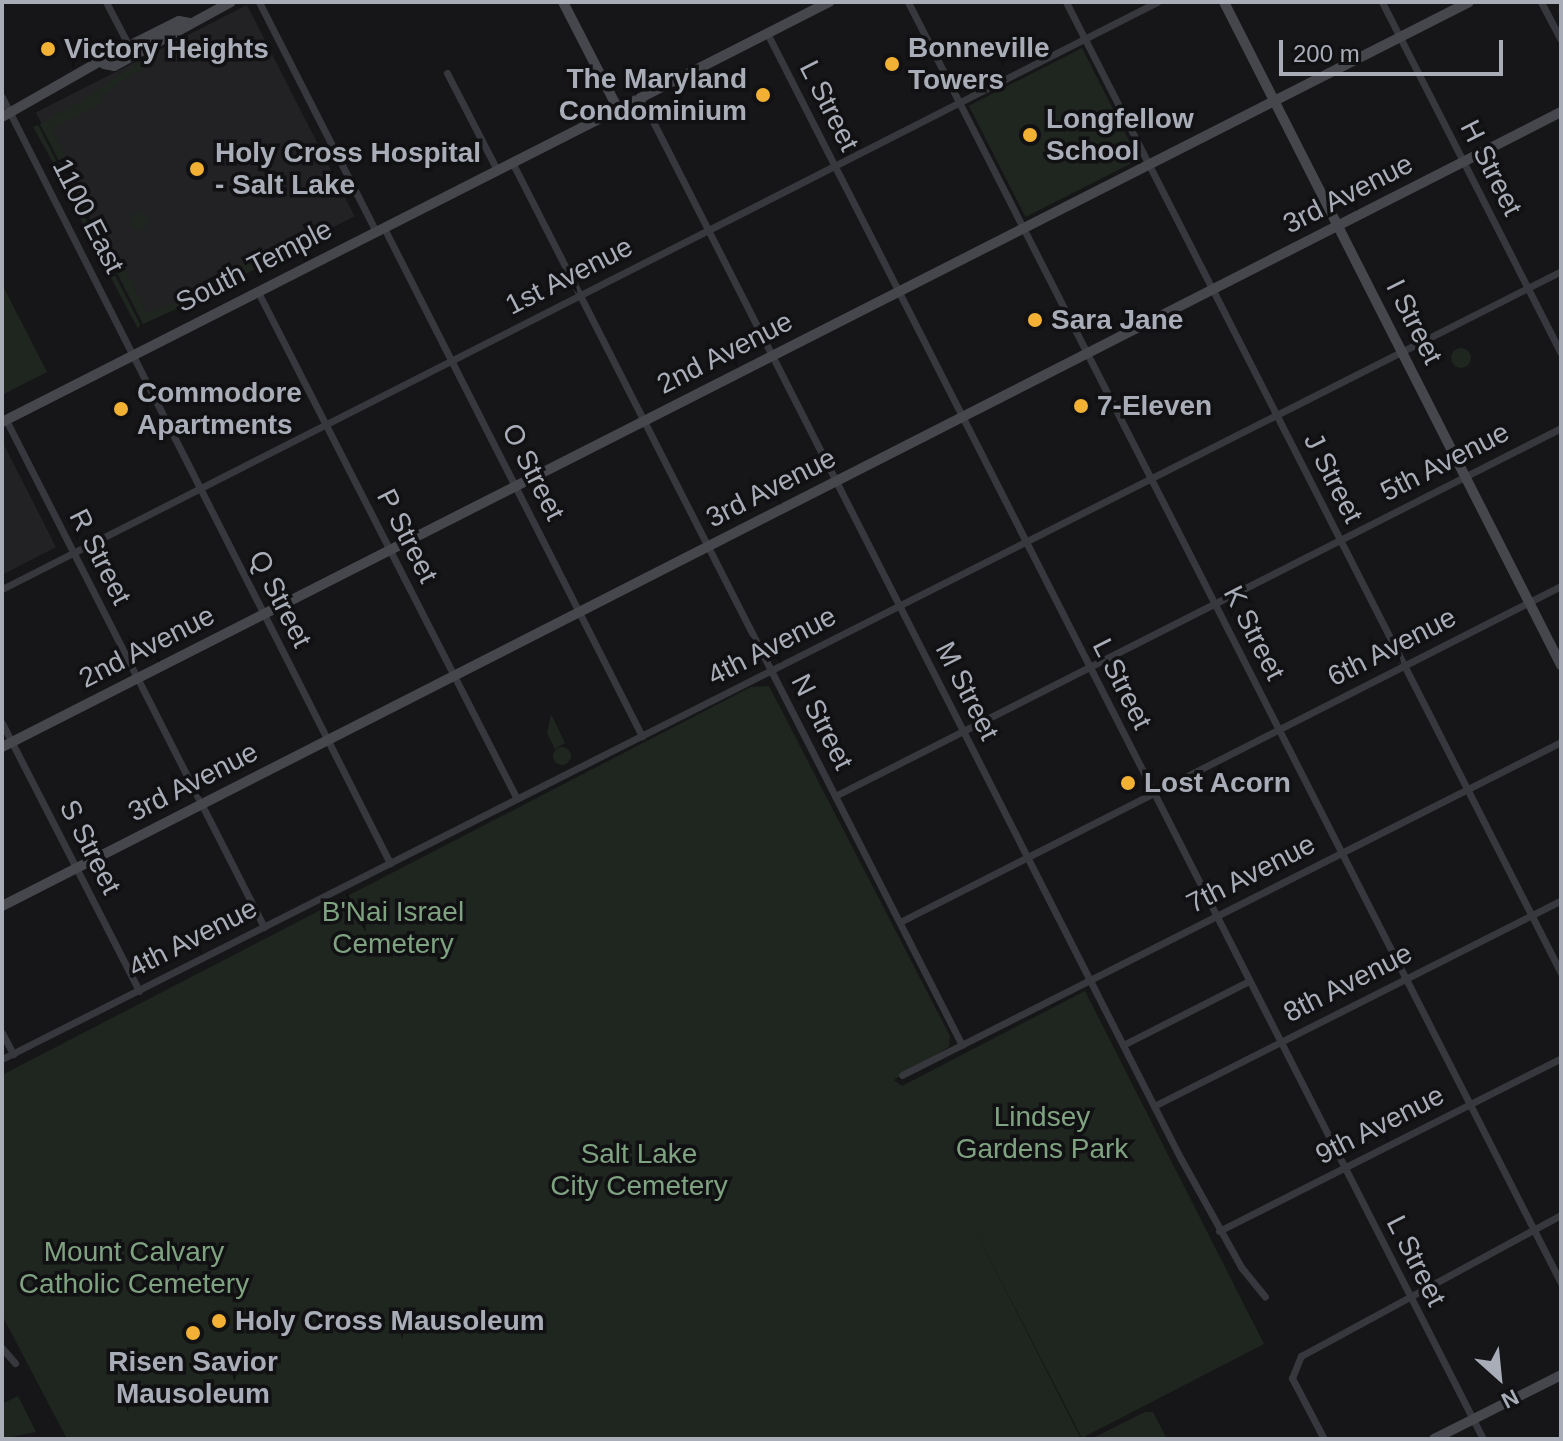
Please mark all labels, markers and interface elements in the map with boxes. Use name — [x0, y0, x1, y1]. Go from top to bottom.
scale bar — [1283, 24, 1507, 74]
place label: Bonneville Towers — [908, 31, 1050, 97]
place label: Victory Heights — [64, 32, 269, 66]
marker: Victory Heights — [39, 40, 57, 58]
text: 200 m — [1293, 40, 1360, 67]
street label: L Street — [792, 55, 866, 157]
marker: Bonneville Towers — [883, 55, 901, 73]
place label: The Maryland Condominium — [559, 62, 747, 128]
marker: The Maryland Condominium — [754, 86, 772, 104]
place label: Longfellow School — [1046, 102, 1194, 168]
street label: H Street — [1453, 115, 1529, 221]
marker: Longfellow School — [1021, 126, 1039, 144]
place label: Holy Cross Hospital - Salt Lake — [215, 136, 481, 202]
street label: 3rd Avenue — [1277, 147, 1419, 241]
street label: 1100 East — [45, 153, 131, 279]
marker: Holy Cross Hospital - Salt Lake — [186, 158, 208, 180]
street label: South Temple — [170, 212, 338, 320]
street label: 1st Avenue — [499, 229, 639, 323]
street label: I Street — [1379, 274, 1449, 370]
place label: Sara Jane — [1051, 303, 1183, 337]
street label: 2nd Avenue — [651, 304, 799, 402]
marker: Sara Jane — [1026, 311, 1044, 329]
place label: Commodore Apartments — [137, 376, 302, 442]
place label: 7-Eleven — [1097, 389, 1212, 423]
marker: 7-Eleven — [1072, 397, 1090, 415]
marker: Commodore Apartments — [112, 400, 130, 418]
street label: 5th Avenue — [1374, 415, 1516, 509]
street label: O Street — [494, 418, 572, 526]
street label: J Street — [1296, 427, 1370, 529]
street label: 3rd Avenue — [700, 441, 842, 535]
street label: P Street — [369, 483, 445, 589]
street label: R Street — [62, 504, 138, 610]
street label: Q Street — [241, 545, 319, 653]
street label: K Street — [1216, 580, 1292, 686]
street label: 2nd Avenue — [73, 598, 221, 696]
street label: 4th Avenue — [701, 599, 843, 693]
street label: 6th Avenue — [1321, 600, 1463, 694]
street label: L Street — [1085, 633, 1159, 735]
street label: M Street — [928, 636, 1006, 746]
street label: N Street — [784, 669, 860, 775]
street label: 3rd Avenue — [122, 735, 264, 829]
place label: Lost Acorn — [1144, 766, 1292, 800]
marker: Lost Acorn — [1119, 774, 1137, 792]
street label: S Street — [52, 794, 128, 900]
street label: 7th Avenue — [1180, 827, 1322, 921]
street label: 4th Avenue — [122, 891, 264, 985]
park label: B'Nai Israel Cemetery — [322, 895, 464, 961]
street label: 8th Avenue — [1277, 936, 1419, 1030]
street label: 9th Avenue — [1309, 1078, 1451, 1172]
park label: Lindsey Gardens Park — [956, 1100, 1128, 1166]
park label: Salt Lake City Cemetery — [550, 1137, 728, 1203]
street label: L Street — [1379, 1210, 1453, 1312]
park label: Mount Calvary Catholic Cemetery — [19, 1235, 249, 1301]
place label: Holy Cross Mausoleum — [235, 1304, 545, 1338]
marker: Holy Cross Mausoleum — [210, 1312, 228, 1330]
marker: Risen Savior Mausoleum — [184, 1324, 202, 1342]
north arrow — [1459, 1337, 1539, 1417]
place label: Risen Savior Mausoleum — [108, 1345, 278, 1411]
text: N — [1497, 1384, 1523, 1414]

